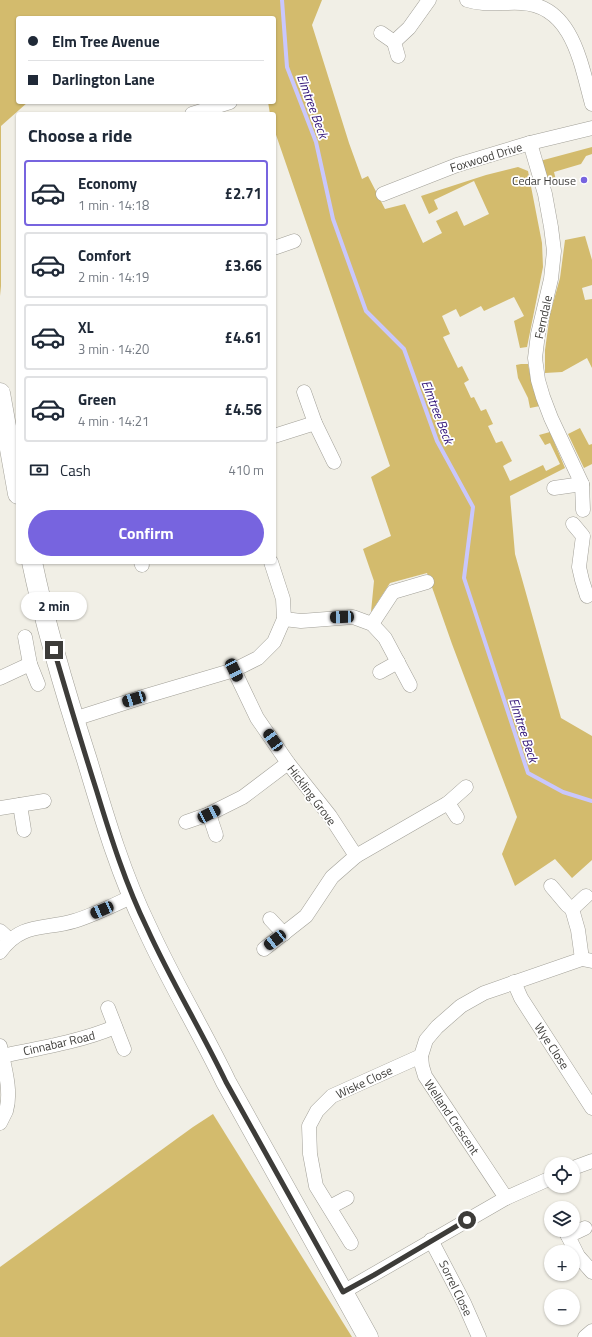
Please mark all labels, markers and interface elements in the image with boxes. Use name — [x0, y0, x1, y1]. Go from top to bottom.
text: Elm Tree Avenue — [52, 30, 160, 53]
text: Darlington Lane — [52, 68, 155, 91]
water label: Elmtree Beck — [292, 71, 335, 143]
text: Choose a ride — [28, 122, 132, 149]
street label: Foxwood Drive — [448, 137, 524, 177]
place label: Cedar House — [512, 171, 576, 190]
text: Economy — [78, 172, 137, 195]
icon: car — [30, 175, 66, 211]
marker: Cedar House — [579, 175, 589, 185]
text: £2.71 — [225, 182, 262, 205]
text: 1 min · 14:18 — [78, 195, 149, 215]
text: Comfort — [78, 244, 131, 267]
icon: car — [30, 247, 66, 283]
text: £3.66 — [225, 254, 262, 277]
text: 2 min · 14:19 — [78, 267, 149, 287]
street label: Ferndale — [529, 294, 557, 340]
text: XL — [78, 316, 94, 339]
icon: car — [30, 319, 66, 355]
text: £4.61 — [225, 326, 262, 349]
text: 3 min · 14:20 — [78, 339, 149, 359]
water label: Elmtree Beck — [417, 377, 460, 449]
text: Green — [78, 388, 116, 411]
icon: car — [30, 391, 66, 427]
text: £4.56 — [225, 398, 262, 421]
text: 4 min · 14:21 — [78, 411, 149, 431]
icon: cash — [28, 459, 50, 481]
text: Cash — [60, 459, 91, 482]
text: 410 m — [228, 460, 264, 480]
button: Confirm — [28, 510, 264, 556]
callout: 2 min — [21, 592, 87, 620]
text: 2 min — [38, 596, 70, 616]
car — [330, 611, 354, 623]
route end — [45, 641, 63, 659]
car — [223, 657, 245, 683]
car — [121, 690, 147, 708]
water label: Elmtree Beck — [504, 695, 545, 767]
car — [261, 727, 285, 753]
street label: Hickling Grove — [283, 761, 341, 829]
car — [196, 803, 222, 825]
car — [89, 900, 115, 920]
car — [262, 928, 288, 952]
street label: Wye Close — [530, 1019, 574, 1073]
street label: Cinnabar Road — [21, 1026, 97, 1060]
street label: Wiske Close — [333, 1061, 395, 1103]
street label: Welland Crescent — [420, 1075, 485, 1159]
map controls — [544, 1157, 580, 1325]
button: locate — [544, 1157, 580, 1193]
button: layers — [544, 1201, 580, 1237]
route start — [458, 1211, 476, 1229]
button: + — [544, 1245, 580, 1281]
street label: Sorrel Close — [434, 1257, 478, 1319]
button: − — [544, 1289, 580, 1325]

